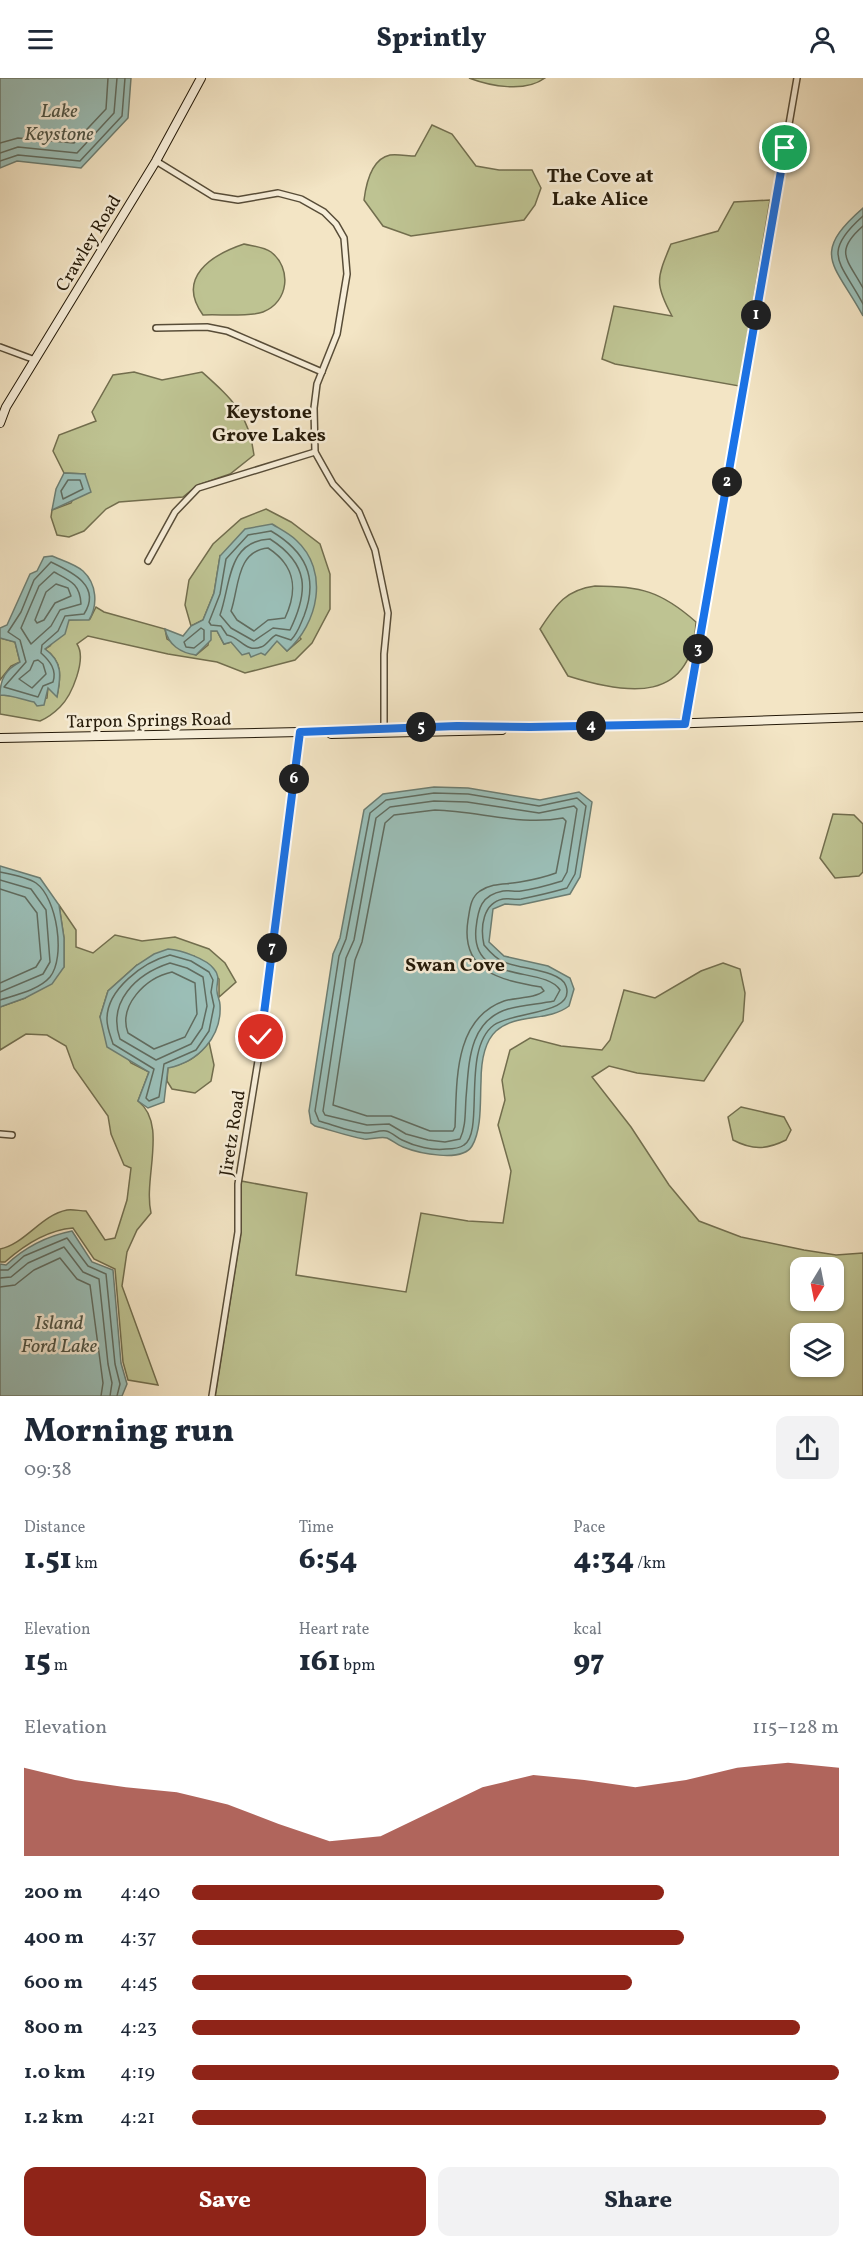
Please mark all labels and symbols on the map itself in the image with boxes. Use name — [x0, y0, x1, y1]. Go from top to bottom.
water label: Lake Keystone — [24, 98, 94, 149]
pin — [759, 122, 810, 173]
district label: The Cove at Lake Alice — [547, 163, 654, 214]
street label: Crawley Road — [51, 191, 128, 297]
pin: 1 — [741, 300, 771, 330]
district label: Keystone Grove Lakes — [212, 399, 326, 450]
pin: 2 — [712, 467, 742, 497]
pin: 3 — [683, 634, 713, 664]
street label: Tarpon Springs Road — [66, 708, 232, 735]
pin: 4 — [576, 711, 606, 741]
pin: 5 — [406, 712, 436, 742]
pin: 6 — [279, 764, 309, 794]
pin: 7 — [257, 933, 287, 963]
district label: Swan Cove — [405, 952, 505, 980]
pin — [235, 1011, 286, 1062]
street label: Jiretz Road — [214, 1088, 253, 1178]
north arrow — [790, 1257, 844, 1311]
water label: Island Ford Lake — [21, 1310, 98, 1361]

